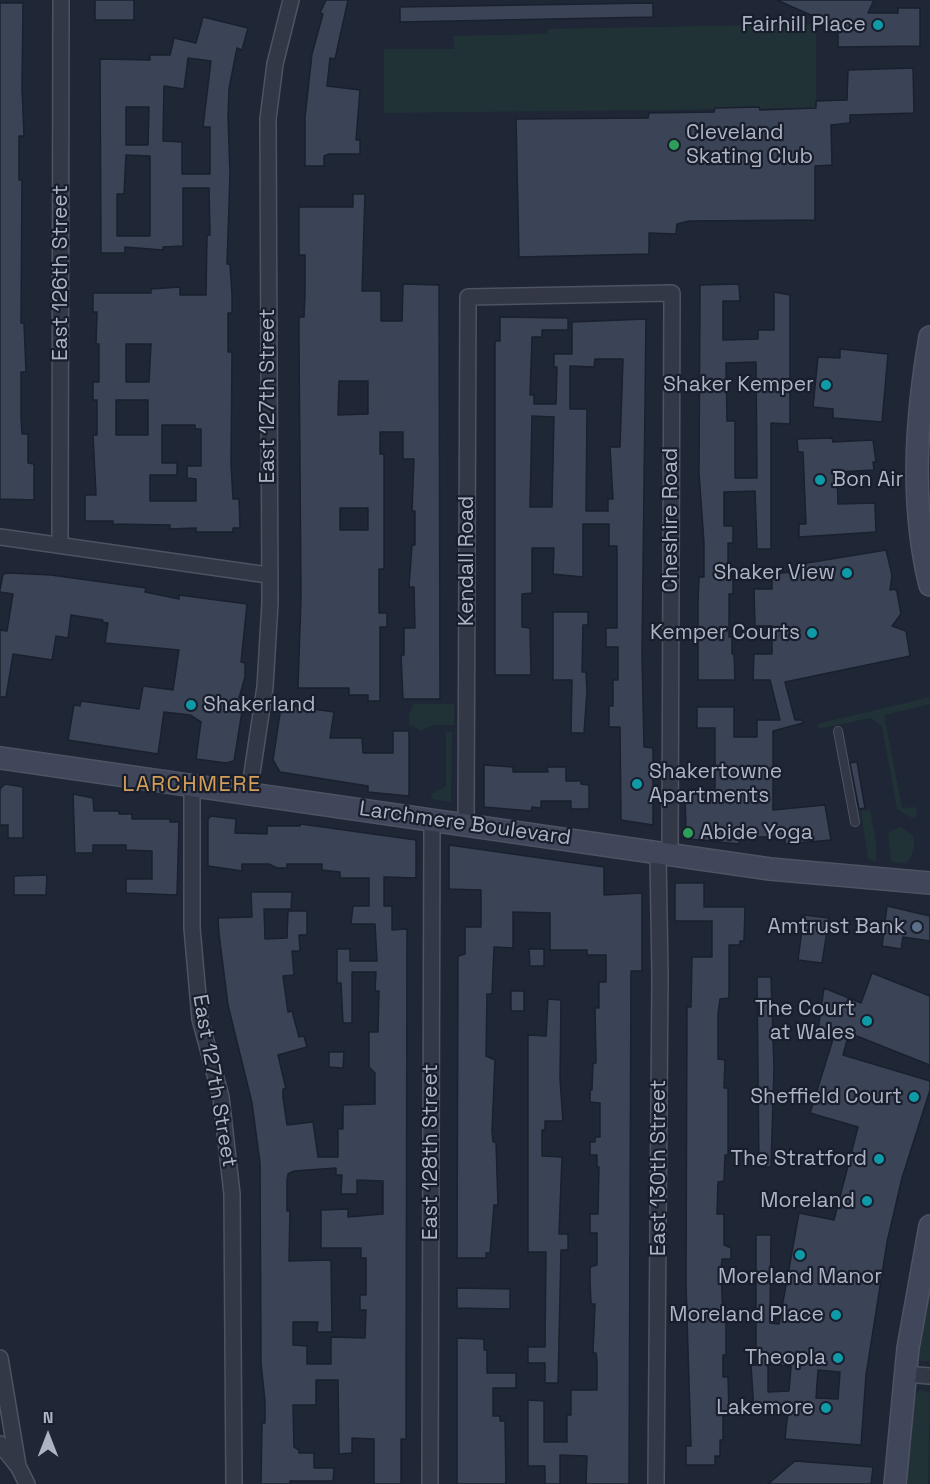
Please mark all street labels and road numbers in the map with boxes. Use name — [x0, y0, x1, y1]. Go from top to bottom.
street label: East 126th Street — [48, 185, 74, 361]
street label: East 127th Street — [255, 309, 281, 483]
street label: Cheshire Road — [658, 448, 684, 592]
street label: Kendall Road — [454, 496, 480, 626]
street label: Larchmere Boulevard — [358, 797, 572, 851]
street label: East 127th Street — [186, 993, 242, 1169]
street label: East 128th Street — [418, 1064, 444, 1240]
street label: East 130th Street — [646, 1080, 672, 1256]

